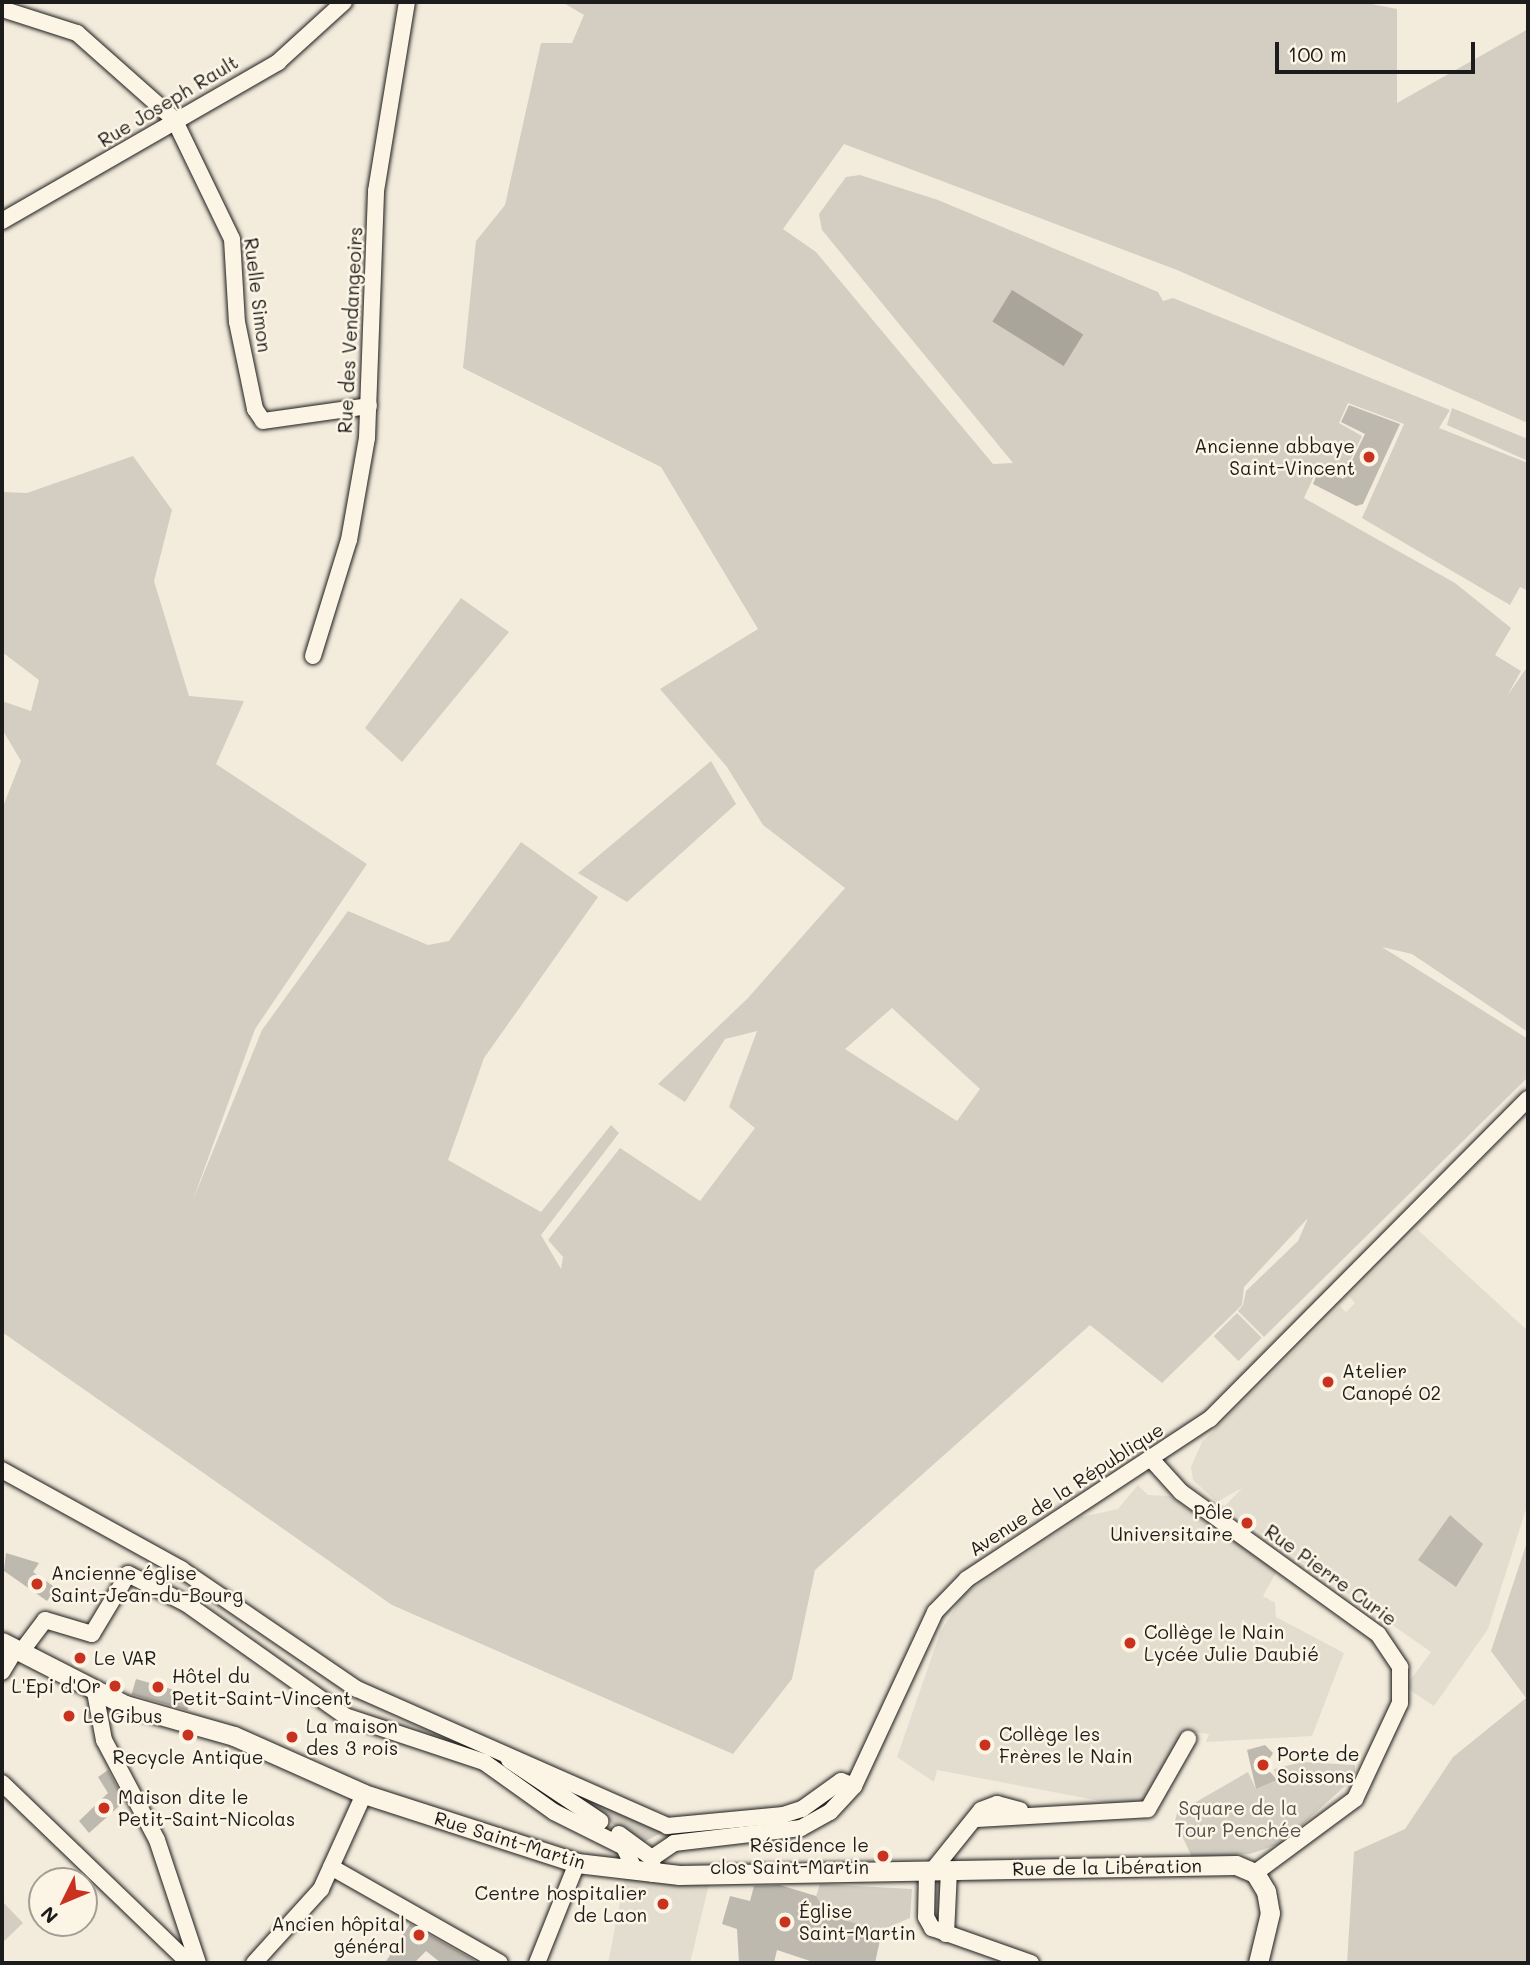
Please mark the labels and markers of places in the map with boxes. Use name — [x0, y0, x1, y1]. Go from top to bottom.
place label: Ancienne abbaye Saint-Vincent — [1194, 435, 1355, 479]
marker: Ancienne abbaye Saint-Vincent — [1361, 449, 1377, 465]
place label: Atelier Canopé 02 — [1342, 1360, 1441, 1404]
marker: Atelier Canopé 02 — [1320, 1374, 1336, 1390]
place label: Pôle Universitaire — [1110, 1501, 1233, 1545]
marker: Pôle Universitaire — [1239, 1515, 1255, 1531]
place label: Ancienne église Saint-Jean-du-Bourg — [51, 1562, 243, 1606]
marker: Ancienne église Saint-Jean-du-Bourg — [29, 1576, 45, 1592]
place label: Collège le Nain Lycée Julie Daubié — [1144, 1621, 1319, 1665]
marker: Collège le Nain Lycée Julie Daubié — [1122, 1635, 1138, 1651]
place label: Le VAR — [94, 1647, 157, 1669]
marker: Le VAR — [72, 1650, 88, 1666]
place label: Hôtel du Petit-Saint-Vincent — [172, 1665, 352, 1709]
place label: L'Epi d'Or — [11, 1675, 101, 1697]
marker: L'Epi d'Or — [107, 1678, 123, 1694]
marker: Hôtel du Petit-Saint-Vincent — [150, 1679, 166, 1695]
place label: Le Gibus — [83, 1705, 162, 1727]
marker: Le Gibus — [61, 1708, 77, 1724]
place label: La maison des 3 rois — [306, 1715, 398, 1759]
place label: Collège les Frères le Nain — [999, 1723, 1132, 1767]
marker: Recycle Antique — [180, 1727, 196, 1743]
marker: La maison des 3 rois — [284, 1729, 300, 1745]
marker: Collège les Frères le Nain — [977, 1737, 993, 1753]
place label: Porte de Soissons — [1277, 1743, 1359, 1787]
place label: Recycle Antique — [113, 1746, 263, 1768]
marker: Porte de Soissons — [1255, 1757, 1271, 1773]
place label: Maison dite le Petit-Saint-Nicolas — [118, 1786, 295, 1830]
marker: Maison dite le Petit-Saint-Nicolas — [96, 1800, 112, 1816]
place label: Résidence le clos Saint-Martin — [710, 1834, 869, 1878]
marker: Résidence le clos Saint-Martin — [875, 1848, 891, 1864]
place label: Centre hospitalier de Laon — [475, 1882, 647, 1926]
marker: Centre hospitalier de Laon — [653, 1894, 673, 1914]
place label: Église Saint-Martin — [799, 1900, 915, 1944]
place label: Ancien hôpital général — [271, 1913, 405, 1957]
marker: Église Saint-Martin — [777, 1914, 793, 1930]
marker: Ancien hôpital général — [411, 1927, 427, 1943]

